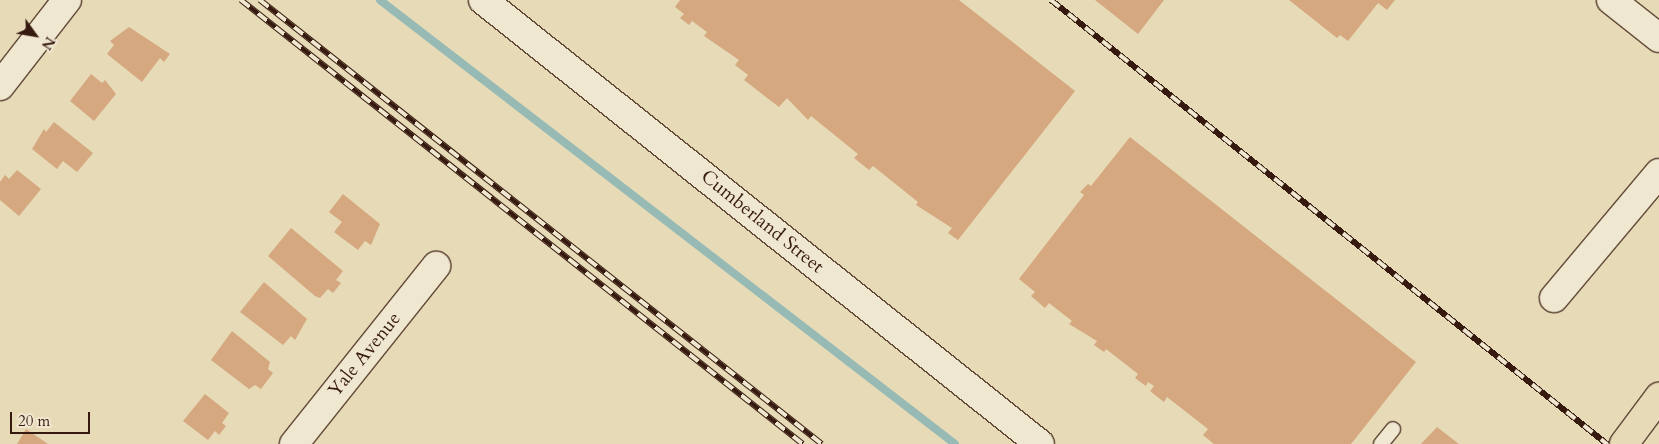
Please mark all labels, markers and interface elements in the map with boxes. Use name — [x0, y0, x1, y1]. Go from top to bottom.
north arrow — [10, 10, 60, 60]
text: N — [37, 33, 59, 53]
street label: Cumberland Street — [696, 165, 828, 279]
street label: Yale Avenue — [324, 308, 406, 402]
scale bar — [12, 402, 92, 434]
text: 20 m — [18, 411, 50, 431]

